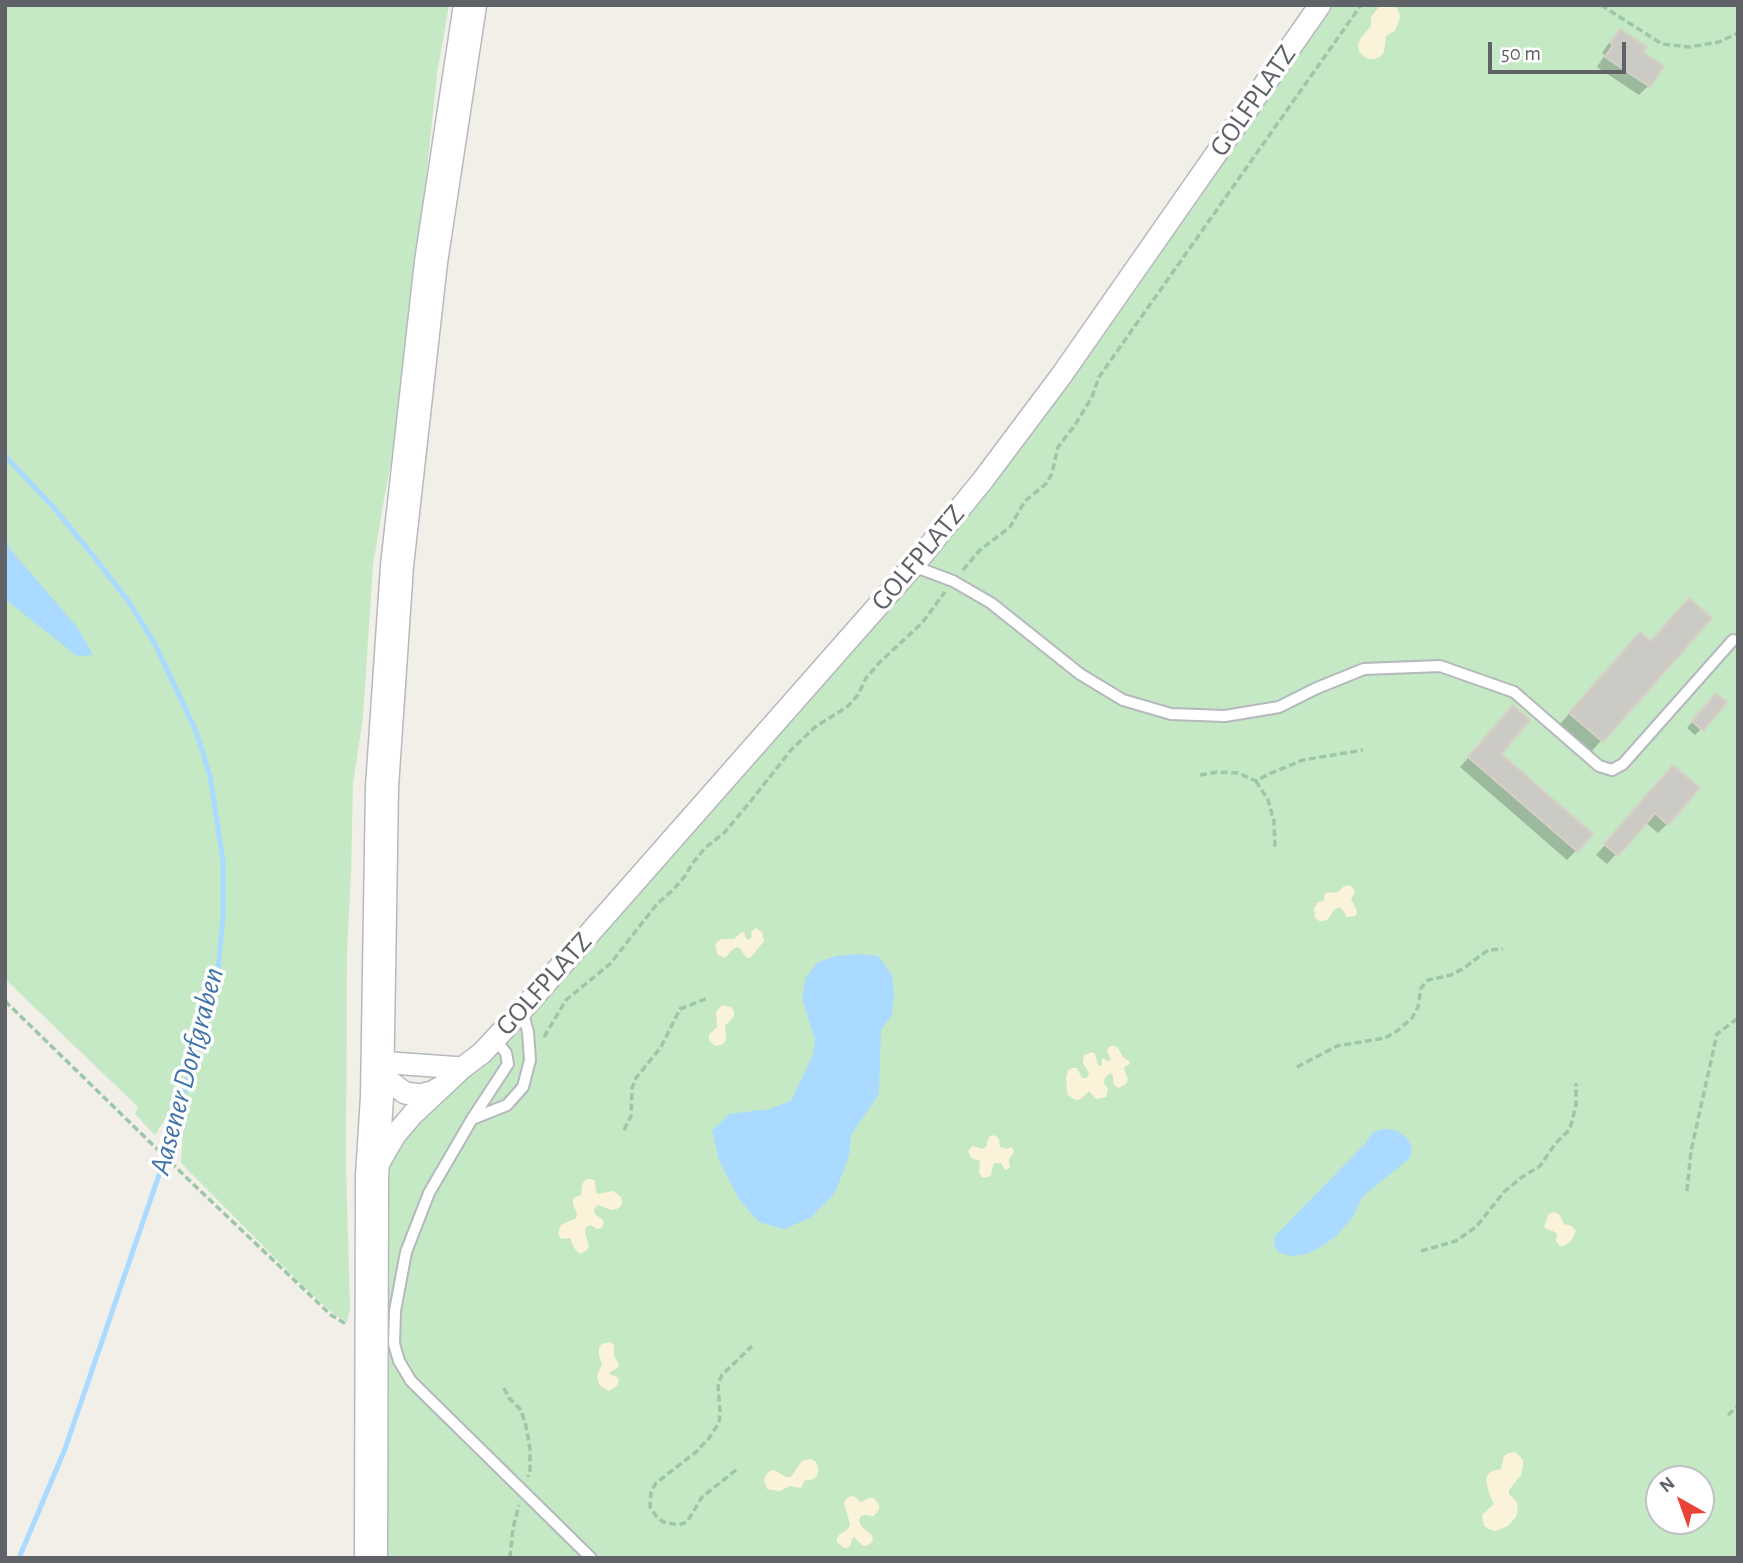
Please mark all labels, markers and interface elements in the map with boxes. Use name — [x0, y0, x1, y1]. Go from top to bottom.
scale bar — [1491, 28, 1629, 72]
street label: GOLFPLATZ — [1203, 39, 1303, 163]
text: 50 m — [1501, 43, 1541, 64]
street label: GOLFPLATZ — [864, 498, 972, 618]
street label: GOLFPLATZ — [489, 925, 599, 1043]
water label: Aasener Dorfgraben — [142, 963, 232, 1179]
north arrow — [1645, 1465, 1715, 1535]
text: N — [1656, 1474, 1679, 1497]

